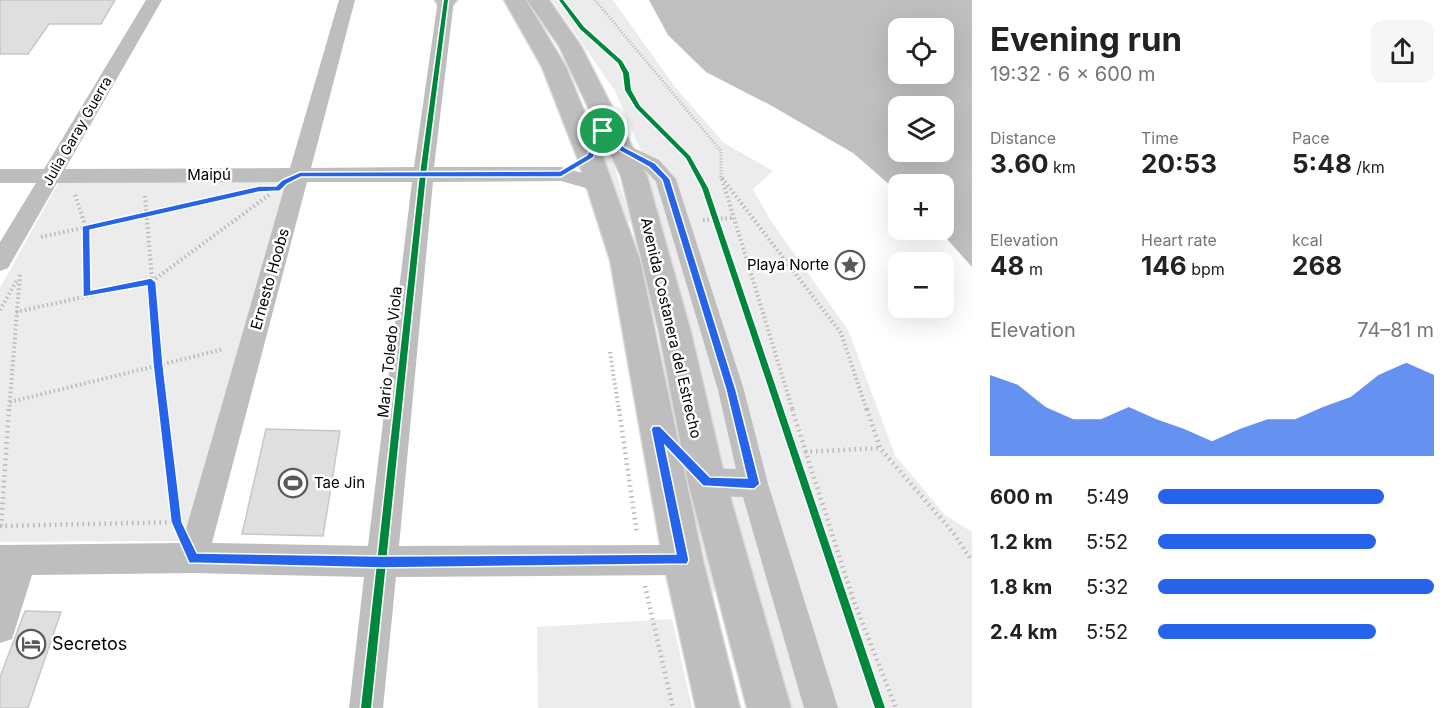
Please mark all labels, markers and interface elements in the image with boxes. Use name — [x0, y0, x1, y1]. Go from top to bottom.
map controls — [888, 18, 954, 318]
button: locate — [888, 18, 954, 84]
text: Evening run — [990, 19, 1182, 59]
button: share — [1371, 20, 1434, 83]
text: 19:32 · 6 × 600 m — [990, 62, 1156, 86]
street label: Julia Garay Guerra — [38, 73, 115, 188]
button: layers — [888, 96, 954, 162]
pin — [577, 105, 628, 156]
icon: arrive — [586, 114, 619, 147]
text: Distance — [990, 128, 1056, 148]
text: Time — [1141, 128, 1179, 148]
text: Pace — [1292, 128, 1330, 148]
text: 3.60 — [990, 148, 1049, 179]
text: 20:53 — [1141, 148, 1217, 179]
text: 5:48 — [1292, 148, 1352, 179]
text: km — [1049, 157, 1076, 177]
text: /km — [1352, 157, 1385, 177]
street label: Maipú — [187, 165, 231, 184]
button: + — [888, 174, 954, 240]
street label: Avenida Costanera del Estrecho — [637, 216, 706, 440]
street label: Ernesto Hoobs — [246, 226, 293, 332]
text: Elevation — [990, 230, 1059, 250]
text: Heart rate — [1141, 230, 1217, 250]
text: kcal — [1292, 230, 1323, 250]
place icon: Playa Norte — [834, 249, 866, 281]
text: 48 — [990, 250, 1025, 281]
text: 146 — [1141, 250, 1187, 281]
text: 268 — [1292, 250, 1342, 281]
button: − — [888, 252, 954, 318]
place label: Playa Norte — [747, 255, 829, 274]
text: m — [1025, 259, 1043, 279]
text: bpm — [1187, 259, 1225, 279]
street label: Mario Toledo Viola — [373, 285, 406, 419]
text: Elevation — [990, 318, 1076, 342]
text: 74–81 m — [1357, 318, 1434, 342]
sports icon: Tae Jin — [277, 467, 309, 499]
place label: Tae Jin — [314, 473, 365, 492]
text: 600 m — [990, 485, 1053, 509]
text: 5:49 — [1086, 485, 1129, 509]
text: 1.2 km — [990, 530, 1053, 554]
text: 5:52 — [1086, 530, 1128, 554]
text: 1.8 km — [990, 575, 1052, 599]
text: 5:32 — [1086, 575, 1128, 599]
text: 2.4 km — [990, 620, 1057, 644]
text: 5:52 — [1086, 620, 1128, 644]
hotel icon: Secretos — [15, 628, 47, 660]
place label: Secretos — [52, 633, 127, 654]

